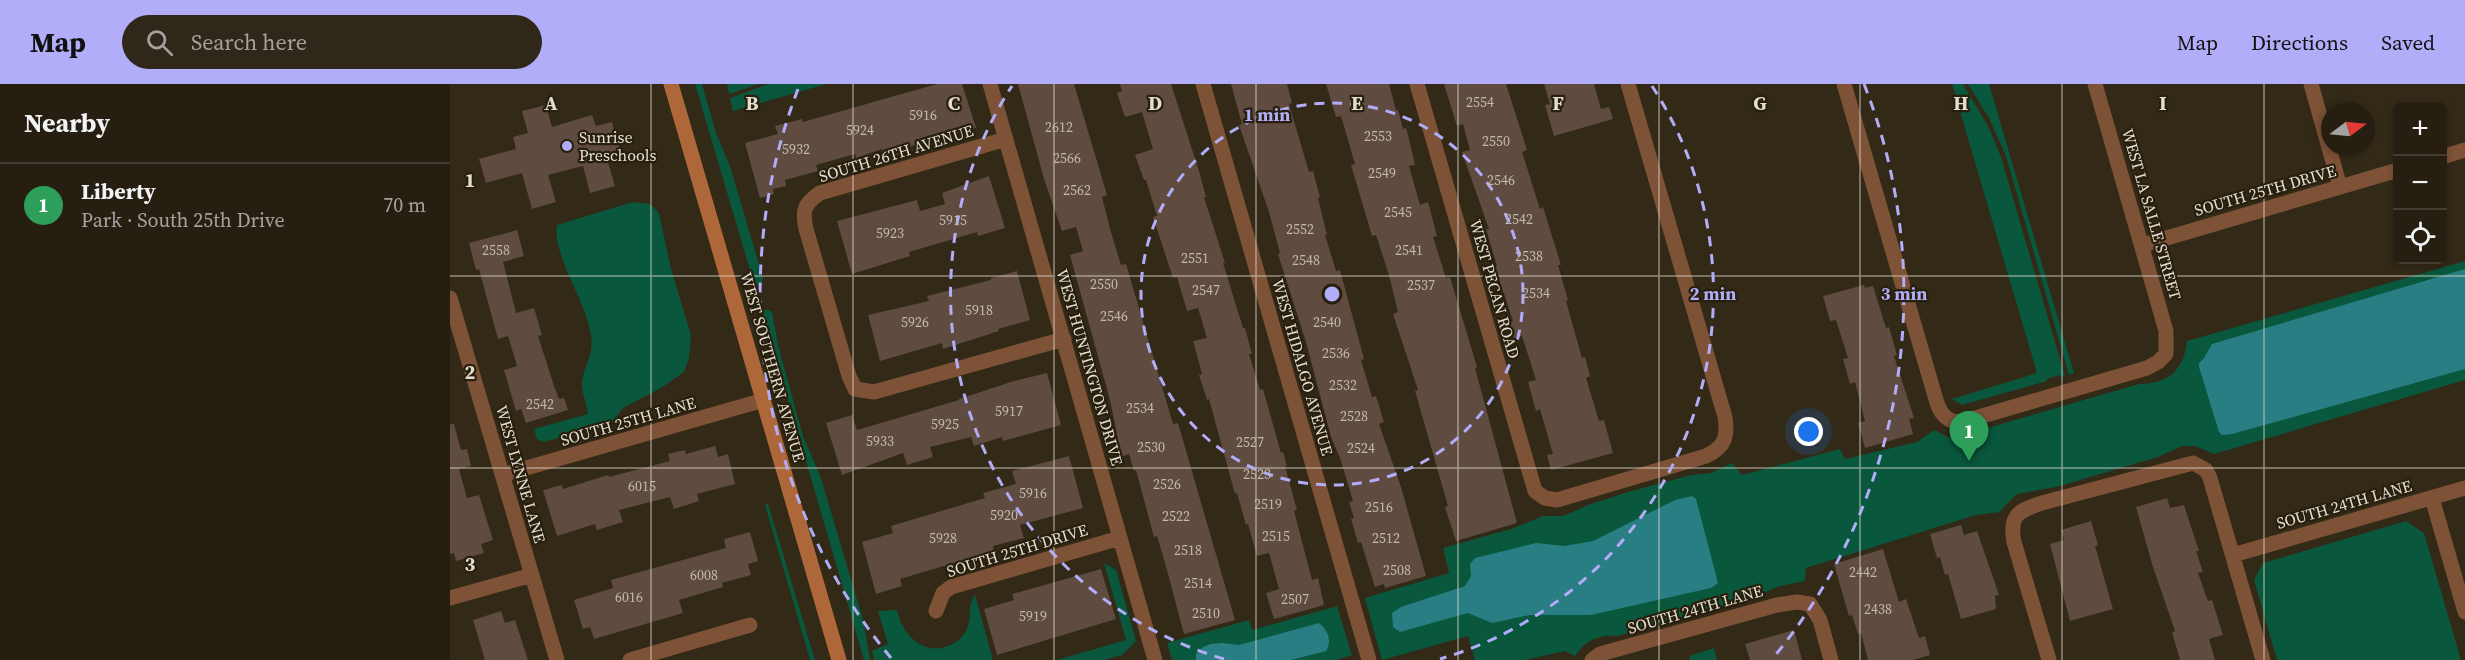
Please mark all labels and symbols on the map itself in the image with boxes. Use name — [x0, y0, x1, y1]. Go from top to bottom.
text: A — [544, 89, 558, 117]
text: B — [745, 89, 759, 117]
text: C — [948, 89, 960, 117]
text: D — [1148, 89, 1162, 117]
text: E — [1351, 89, 1363, 117]
text: F — [1552, 89, 1564, 117]
text: G — [1753, 89, 1767, 117]
text: H — [1953, 89, 1969, 117]
text: I — [2159, 89, 2167, 117]
house number: 2554 — [1466, 92, 1494, 112]
text: 1 min — [1244, 102, 1290, 127]
north arrow — [2321, 102, 2375, 156]
house number: 5916 — [909, 105, 937, 125]
house number: 2612 — [1045, 117, 1073, 137]
street label: SOUTH 26TH AVENUE — [816, 119, 976, 187]
house number: 5924 — [846, 120, 874, 140]
place label: Sunrise Preschools — [579, 126, 656, 166]
house number: 2553 — [1364, 126, 1392, 146]
street label: WEST LA SALLE STREET — [2117, 126, 2187, 303]
house number: 2550 — [1482, 131, 1510, 151]
marker: Sunrise Preschools — [560, 139, 574, 153]
house number: 5932 — [782, 139, 810, 159]
house number: 2566 — [1053, 148, 1081, 168]
street label: SOUTH 25TH DRIVE — [2192, 159, 2339, 221]
house number: 2549 — [1368, 163, 1396, 183]
text: 1 — [465, 166, 475, 194]
house number: 2546 — [1487, 170, 1515, 190]
house number: 2562 — [1063, 180, 1091, 200]
house number: 2545 — [1384, 202, 1412, 222]
house number: 2542 — [1505, 209, 1533, 229]
house number: 5915 — [939, 210, 967, 230]
street label: WEST PECAN ROAD — [1465, 217, 1525, 361]
house number: 2552 — [1286, 219, 1314, 239]
house number: 5923 — [876, 223, 904, 243]
house number: 2558 — [482, 240, 510, 260]
house number: 2541 — [1395, 240, 1423, 260]
house number: 2538 — [1515, 246, 1543, 266]
house number: 2551 — [1181, 248, 1209, 268]
house number: 2548 — [1292, 250, 1320, 270]
street label: WEST HUNTINGTON DRIVE — [1051, 266, 1129, 468]
street label: WEST SOUTHERN AVENUE — [735, 270, 811, 465]
house number: 2550 — [1090, 274, 1118, 294]
house number: 2537 — [1407, 275, 1435, 295]
street label: WEST HIDALGO AVENUE — [1267, 276, 1339, 458]
house number: 2547 — [1192, 280, 1220, 300]
text: 2 min — [1690, 281, 1736, 306]
text: 3 min — [1881, 281, 1927, 306]
house number: 2534 — [1522, 283, 1550, 303]
centre of rings — [1322, 284, 1342, 304]
house number: 5918 — [965, 300, 993, 320]
house number: 2546 — [1100, 306, 1128, 326]
house number: 5926 — [901, 312, 929, 332]
house number: 2540 — [1313, 312, 1341, 332]
house number: 2536 — [1322, 343, 1350, 363]
text: 2 — [465, 358, 476, 386]
house number: 2532 — [1329, 375, 1357, 395]
street label: SOUTH 25TH LANE — [558, 391, 699, 451]
house number: 2542 — [526, 394, 554, 414]
house number: 2534 — [1126, 398, 1154, 418]
house number: 5917 — [995, 401, 1023, 421]
street label: WEST LYNNE LANE — [491, 403, 551, 546]
house number: 2528 — [1340, 406, 1368, 426]
pin: 1 — [1950, 412, 1988, 461]
house number: 5925 — [931, 414, 959, 434]
your location — [1794, 417, 1823, 446]
house number: 5933 — [866, 431, 894, 451]
house number: 2527 — [1236, 432, 1264, 452]
house number: 2530 — [1137, 437, 1165, 457]
house number: 2524 — [1347, 438, 1375, 458]
house number: 2523 — [1243, 464, 1271, 484]
house number: 2526 — [1153, 474, 1181, 494]
street label: SOUTH 24TH LANE — [2274, 474, 2415, 534]
house number: 6015 — [628, 476, 656, 496]
house number: 5916 — [1019, 483, 1047, 503]
house number: 2519 — [1254, 494, 1282, 514]
house number: 2516 — [1365, 497, 1393, 517]
house number: 5920 — [990, 505, 1018, 525]
house number: 2522 — [1162, 506, 1190, 526]
street label: SOUTH 25TH DRIVE — [944, 518, 1091, 582]
house number: 2515 — [1262, 526, 1290, 546]
house number: 5928 — [929, 528, 957, 548]
house number: 2512 — [1372, 528, 1400, 548]
house number: 2518 — [1174, 540, 1202, 560]
text: 3 — [465, 550, 476, 578]
house number: 2508 — [1383, 560, 1411, 580]
house number: 2442 — [1849, 562, 1877, 582]
house number: 6008 — [690, 565, 718, 585]
house number: 2514 — [1184, 573, 1212, 593]
street label: SOUTH 24TH LANE — [1625, 579, 1766, 639]
house number: 6016 — [615, 587, 643, 607]
house number: 2507 — [1281, 589, 1309, 609]
house number: 2438 — [1864, 599, 1892, 619]
house number: 2510 — [1192, 603, 1220, 623]
house number: 5919 — [1019, 606, 1047, 626]

